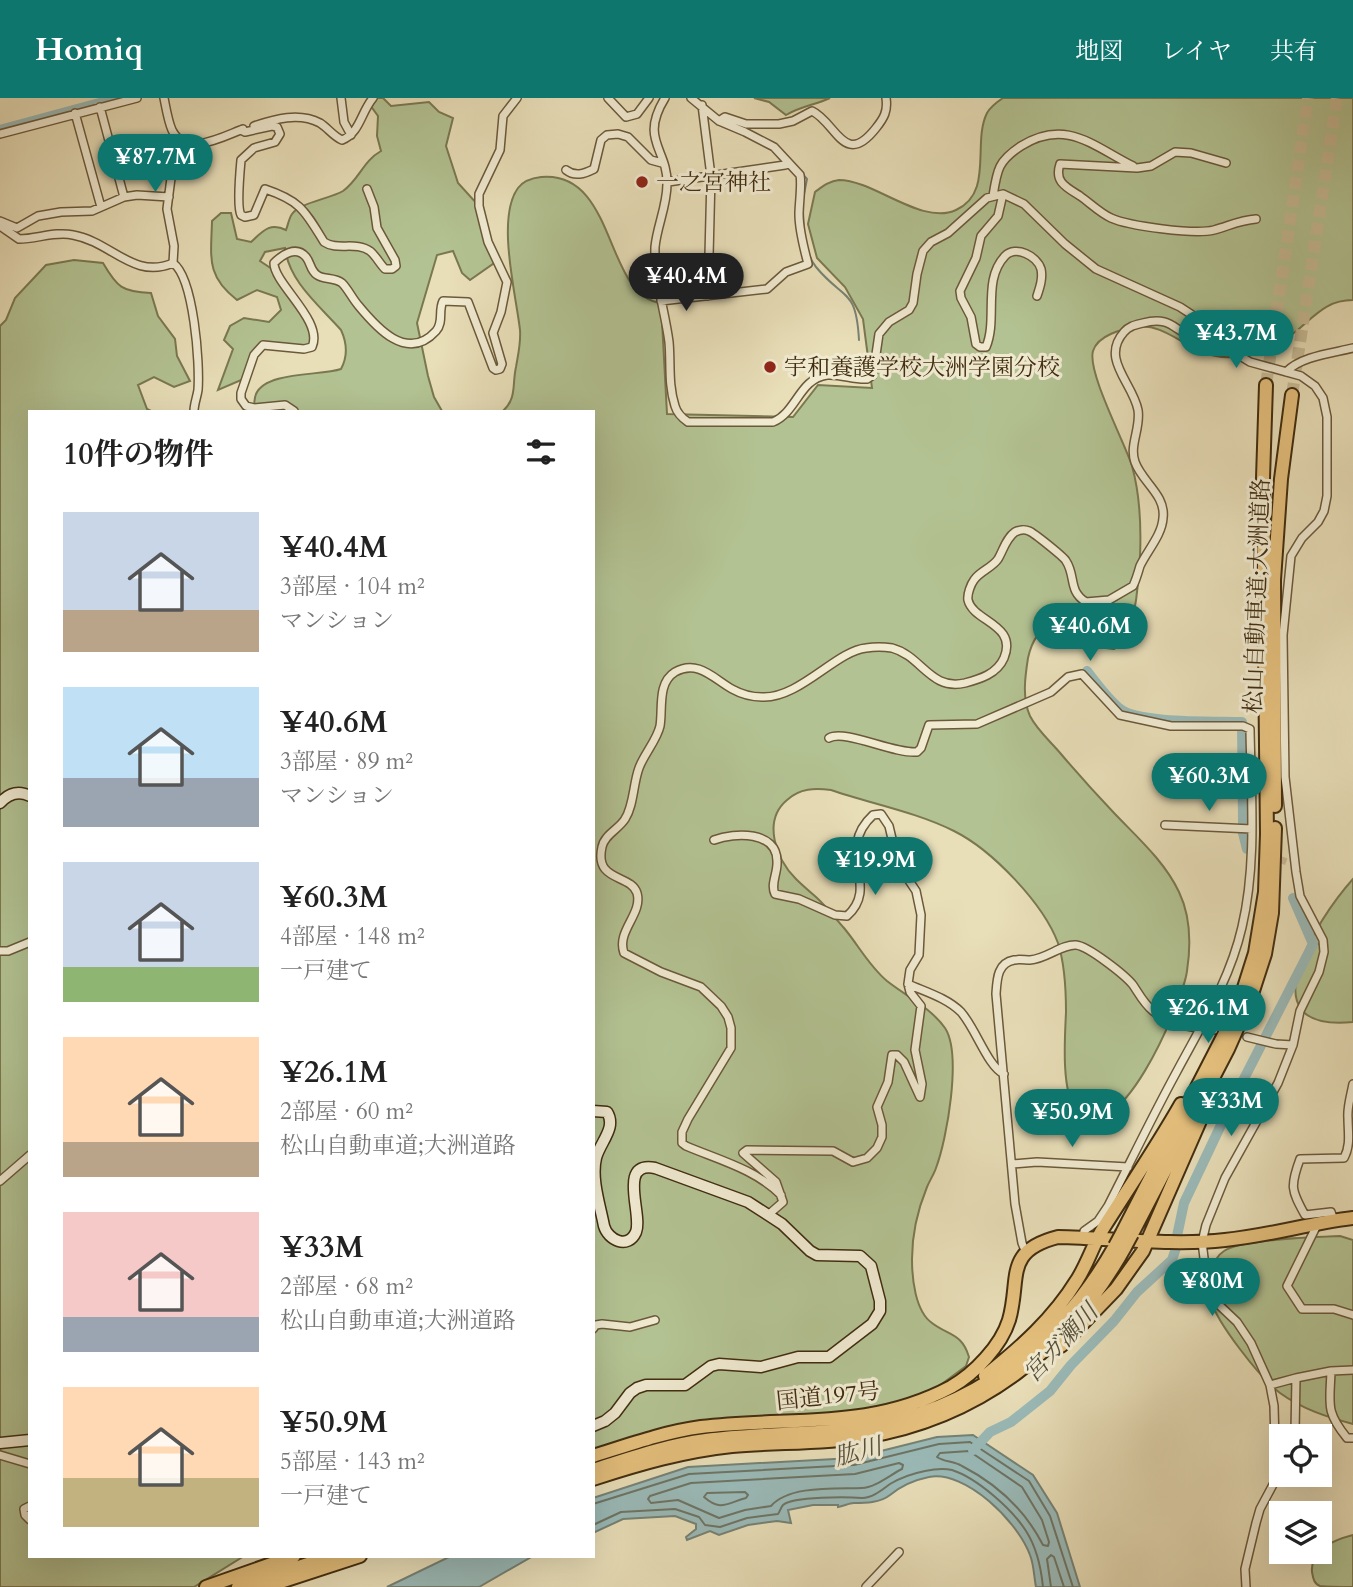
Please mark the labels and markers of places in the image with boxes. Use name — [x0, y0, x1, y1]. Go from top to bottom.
pin: ¥87.7M — [98, 134, 212, 194]
place label: 一之宮神社 — [656, 167, 771, 198]
marker: 一之宮神社 — [634, 174, 650, 190]
pin: ¥40.4M — [629, 254, 743, 313]
pin: ¥43.7M — [1179, 310, 1293, 370]
place label: 宇和養護学校大洲学園分校 — [784, 352, 1060, 383]
marker: 宇和養護学校大洲学園分校 — [762, 359, 778, 375]
pin: ¥40.6M — [1033, 603, 1147, 663]
pin: ¥60.3M — [1152, 754, 1266, 813]
pin: ¥19.9M — [818, 838, 932, 897]
pin: ¥26.1M — [1151, 986, 1265, 1045]
pin: ¥33M — [1190, 1079, 1272, 1138]
pin: ¥50.9M — [1015, 1090, 1129, 1149]
pin: ¥80M — [1171, 1258, 1253, 1318]

